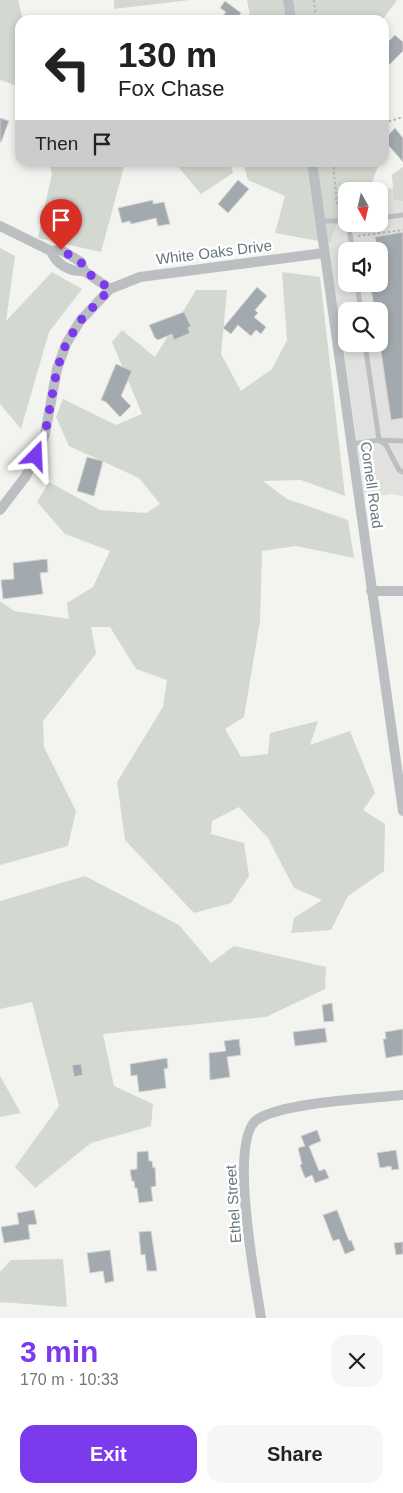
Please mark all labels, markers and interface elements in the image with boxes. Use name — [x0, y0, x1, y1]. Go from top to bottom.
icon: left — [35, 35, 100, 100]
text: 130 m — [118, 35, 217, 74]
text: Fox Chase — [118, 76, 224, 101]
icon: arrive — [88, 130, 116, 158]
text: Then — [35, 133, 78, 154]
north arrow — [338, 182, 388, 232]
map controls — [338, 182, 388, 352]
pin — [40, 199, 82, 250]
icon: arrive — [47, 206, 75, 234]
street label: White Oaks Drive — [155, 236, 273, 268]
button: sound — [338, 242, 388, 292]
button: search — [338, 302, 388, 352]
position arrow — [9.0, 429, 61.0, 481]
street label: Cornell Road — [357, 440, 387, 530]
street label: Ethel Street — [222, 1163, 244, 1244]
text: 3 min — [20, 1335, 98, 1368]
button: close — [331, 1335, 383, 1387]
text: 170 m · 10:33 — [20, 1371, 119, 1388]
button: Exit — [20, 1425, 197, 1483]
button: Share — [207, 1425, 383, 1483]

